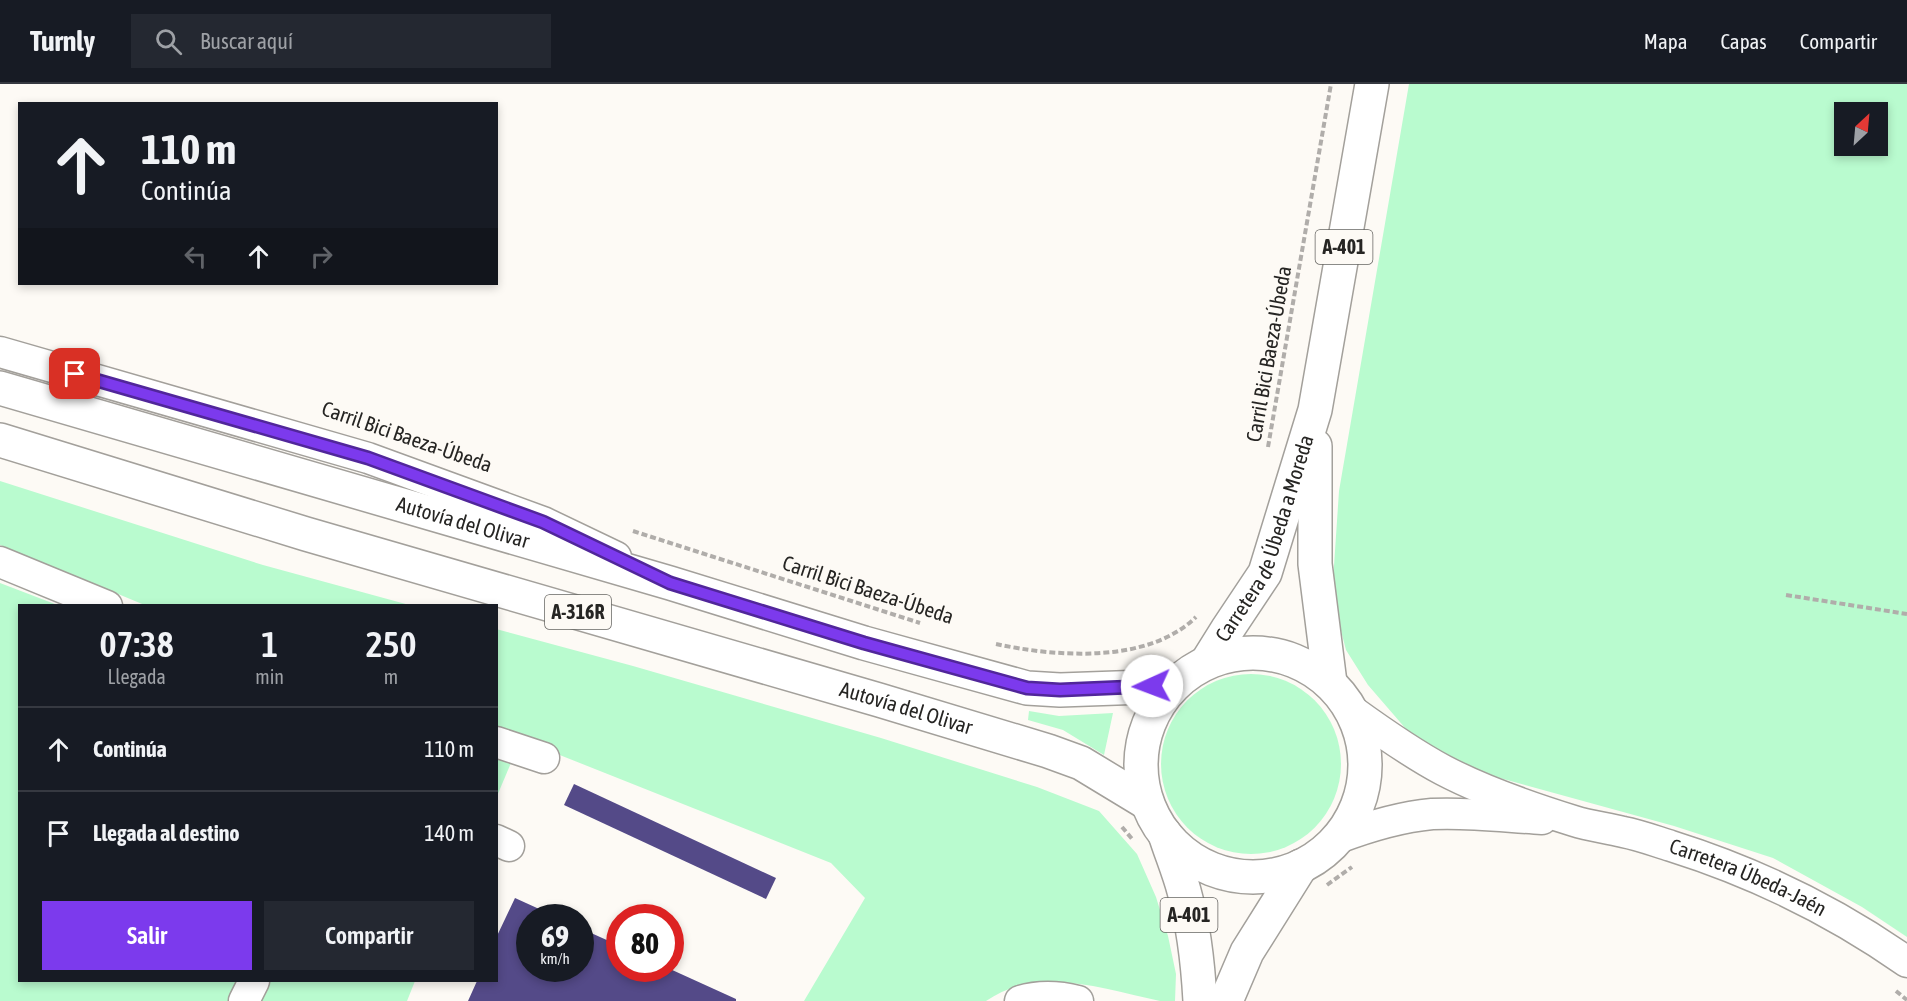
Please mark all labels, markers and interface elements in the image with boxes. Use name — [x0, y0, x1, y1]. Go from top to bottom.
search box — [131, 14, 551, 68]
text: Turnly — [30, 25, 95, 57]
icon: search — [152, 25, 185, 58]
text: Buscar aquí — [200, 28, 293, 54]
text: Mapa — [1644, 29, 1687, 53]
text: Capas — [1720, 29, 1767, 53]
text: Compartir — [1800, 29, 1877, 53]
north arrow — [1834, 102, 1888, 156]
map controls — [1834, 102, 1888, 156]
text: 110 m — [141, 125, 236, 173]
icon: ahead — [42, 126, 120, 204]
text: Continúa — [141, 175, 232, 206]
road number: A-401 — [1316, 230, 1372, 264]
icon: left — [179, 240, 212, 273]
icon: ahead — [242, 240, 275, 273]
icon: right — [305, 240, 338, 273]
street label: Carril Bici Baeza-Úbeda — [1241, 264, 1295, 444]
pin — [49, 348, 100, 399]
icon: arrive — [58, 357, 91, 390]
street label: Carril Bici Baeza-Úbeda — [319, 396, 496, 476]
street label: Carretera de Úbeda a Moreda — [1210, 432, 1318, 646]
street label: Autovía del Olivar — [394, 491, 533, 553]
street label: Carril Bici Baeza-Úbeda — [780, 550, 957, 628]
road number: A-316R — [545, 595, 611, 629]
text: 07:38 — [100, 623, 174, 665]
text: 1 — [261, 623, 278, 665]
text: 250 — [366, 623, 416, 665]
position arrow — [1120, 654, 1184, 718]
text: Llegada — [108, 665, 166, 688]
text: min — [255, 665, 284, 688]
text: m — [384, 665, 398, 688]
street label: Autovía del Olivar — [837, 676, 976, 739]
icon: ahead — [42, 733, 75, 766]
text: Continúa — [93, 736, 167, 762]
text: 110 m — [424, 736, 474, 762]
icon: arrive — [42, 817, 75, 850]
text: Llegada al destino — [93, 820, 240, 846]
text: 140 m — [424, 820, 474, 846]
street label: Carretera Úbeda-Jaén — [1667, 833, 1831, 920]
road number: A-401 — [1160, 898, 1218, 932]
button: Salir — [42, 901, 252, 970]
button: Compartir — [264, 901, 474, 970]
speed limit sign: 80 — [606, 904, 684, 982]
text: 69 — [541, 919, 569, 953]
text: km/h — [540, 950, 570, 967]

